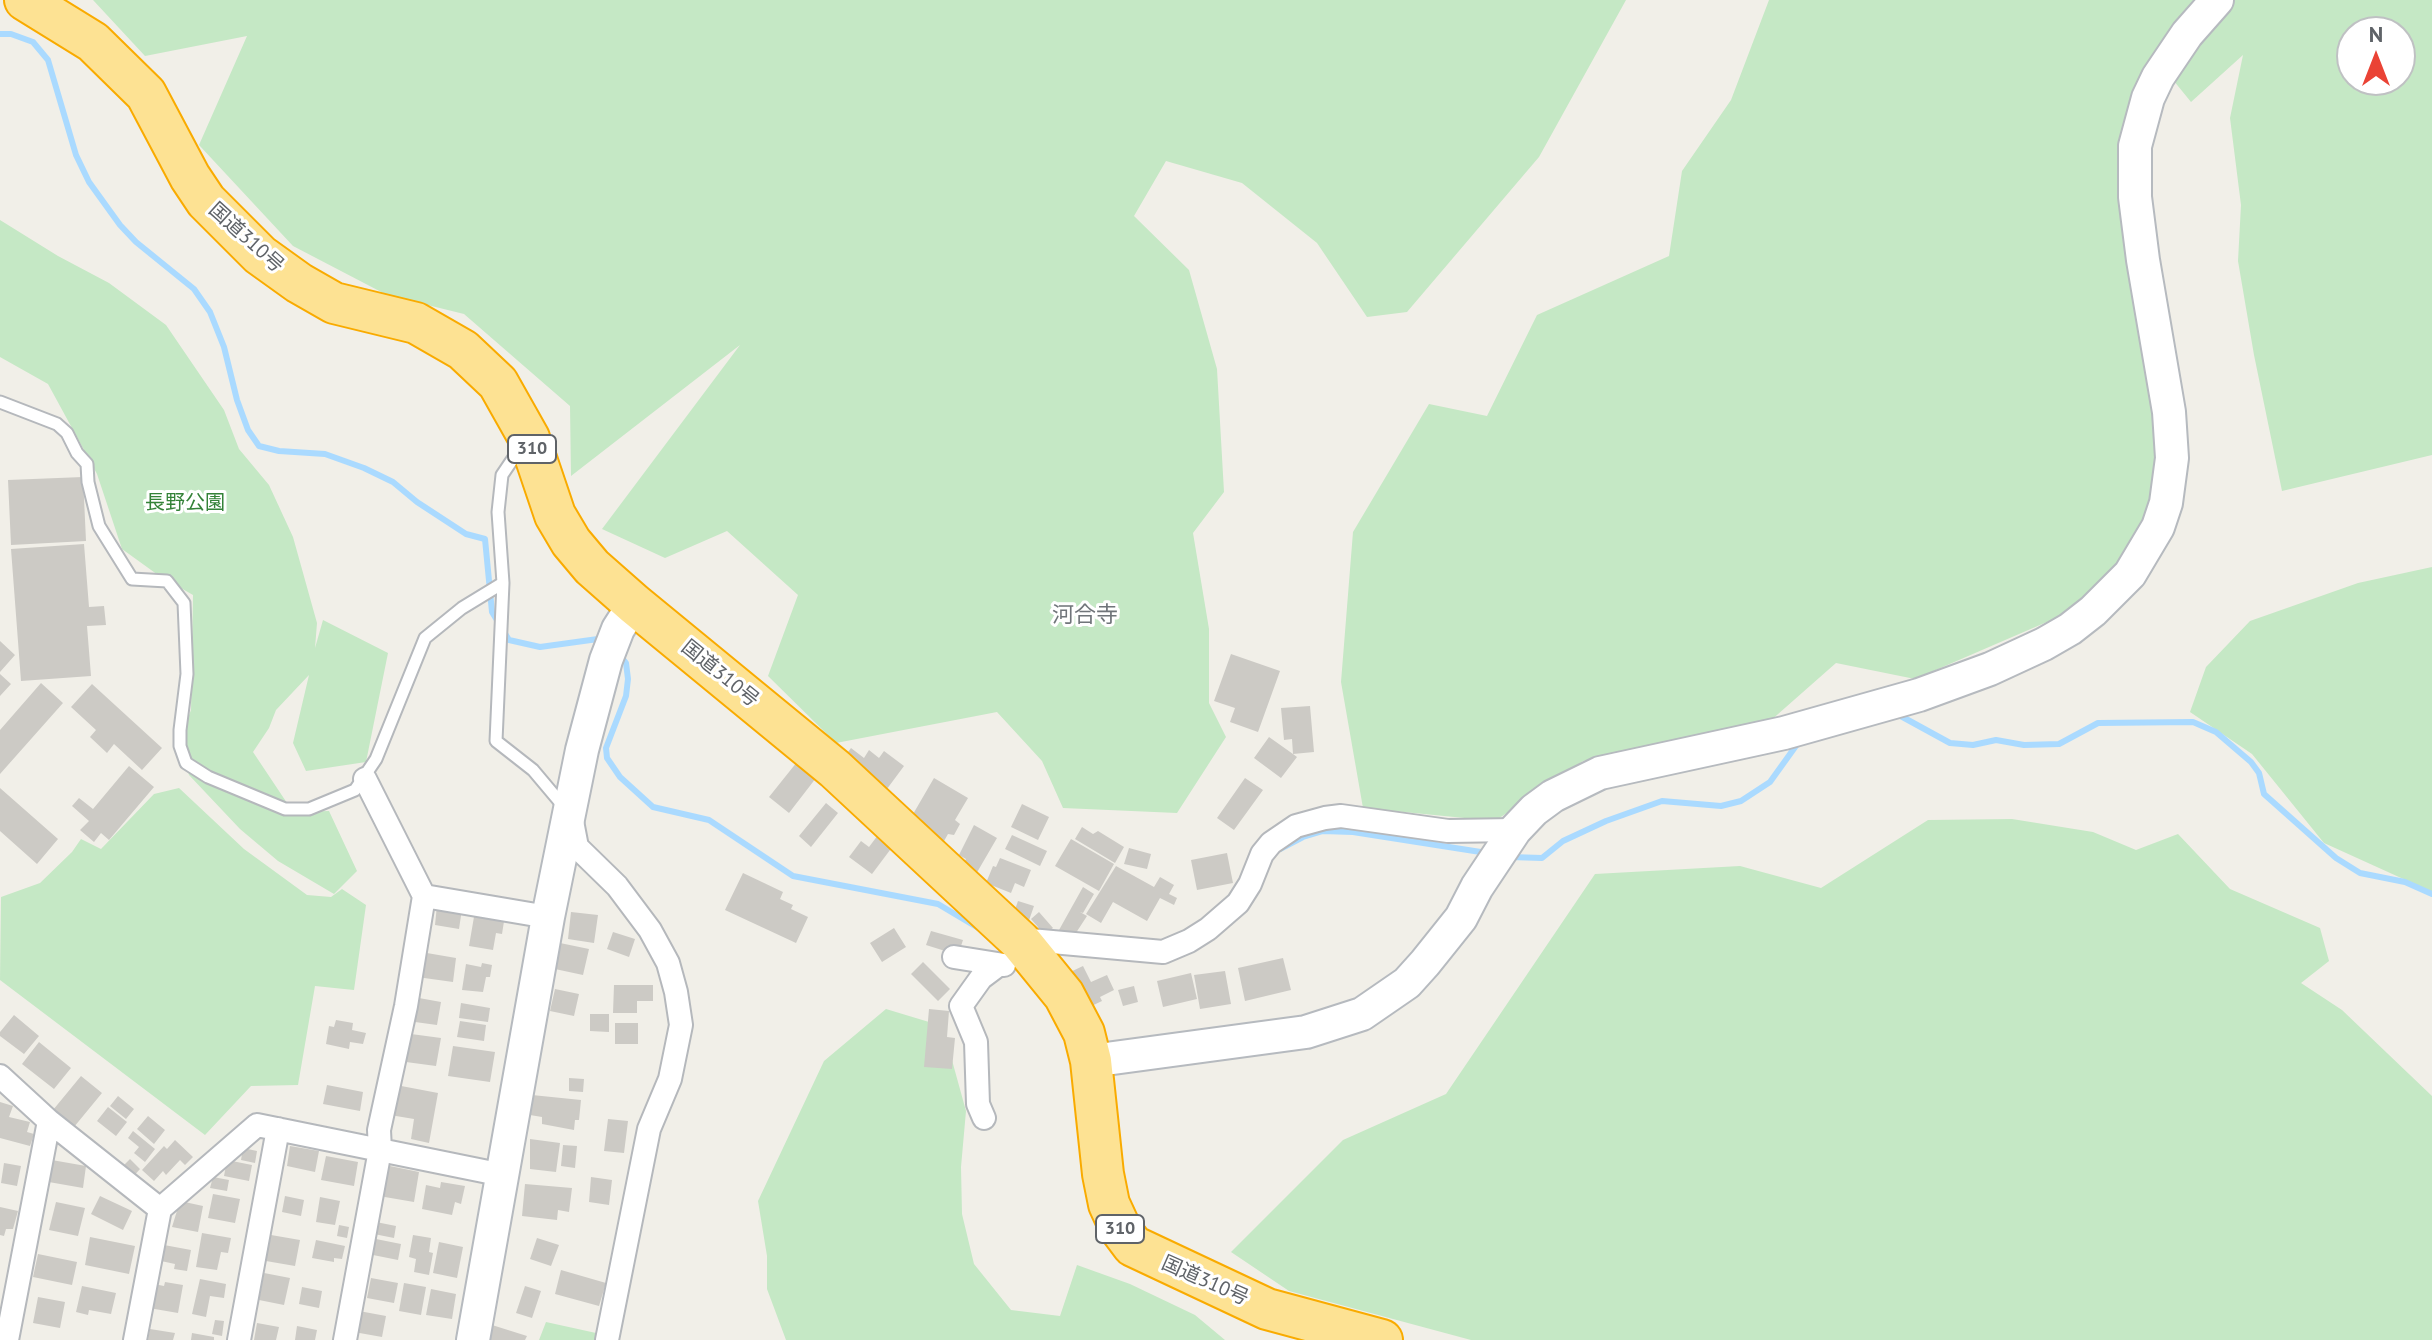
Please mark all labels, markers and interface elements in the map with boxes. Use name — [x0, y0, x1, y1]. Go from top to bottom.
north arrow — [2336, 16, 2416, 96]
text: N — [2369, 20, 2383, 48]
street label: 国道310号 — [204, 198, 288, 278]
road number: 310 — [508, 435, 556, 463]
park label: 長野公園 — [145, 491, 225, 515]
district label: 河合寺 — [1052, 603, 1118, 629]
street label: 国道310号 — [676, 636, 764, 712]
road number: 310 — [1096, 1215, 1144, 1243]
street label: 国道310号 — [1158, 1251, 1252, 1311]

